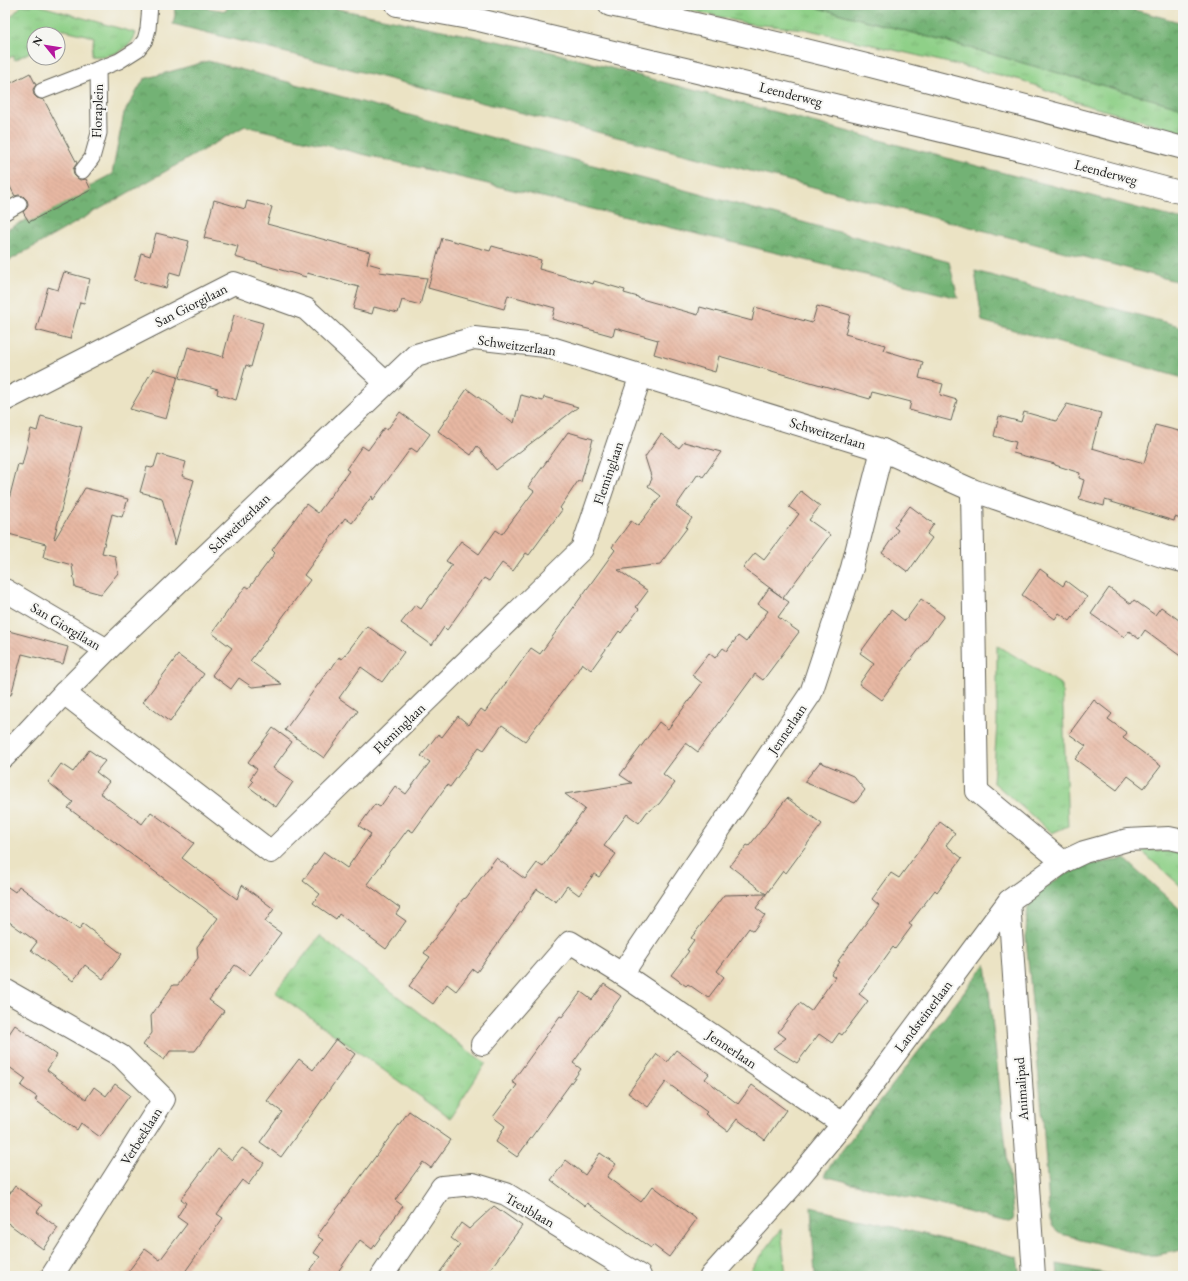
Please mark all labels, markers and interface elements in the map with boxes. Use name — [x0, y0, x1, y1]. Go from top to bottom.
north arrow — [26, 26, 66, 66]
text: N — [29, 34, 46, 48]
street label: Leenderweg — [758, 77, 825, 111]
street label: Floraplein — [87, 83, 107, 139]
street label: Leenderweg — [1073, 155, 1140, 189]
street label: San Giorgilaan — [152, 279, 231, 331]
street label: Schweitzerlaan — [477, 331, 558, 359]
street label: Schweitzerlaan — [788, 413, 869, 453]
street label: Fleminglaan — [589, 438, 627, 507]
street label: Schweitzerlaan — [204, 489, 274, 557]
street label: San Giorgilaan — [28, 598, 105, 654]
street label: Fleminglaan — [369, 698, 429, 757]
street label: Jennerlaan — [763, 700, 811, 759]
street label: Landsteinerlaan — [890, 976, 956, 1056]
street label: Jennerlaan — [702, 1025, 761, 1073]
street label: Animalipad — [1010, 1056, 1032, 1122]
street label: Verbeeklaan — [116, 1103, 166, 1168]
street label: Treublaan — [502, 1189, 559, 1232]

